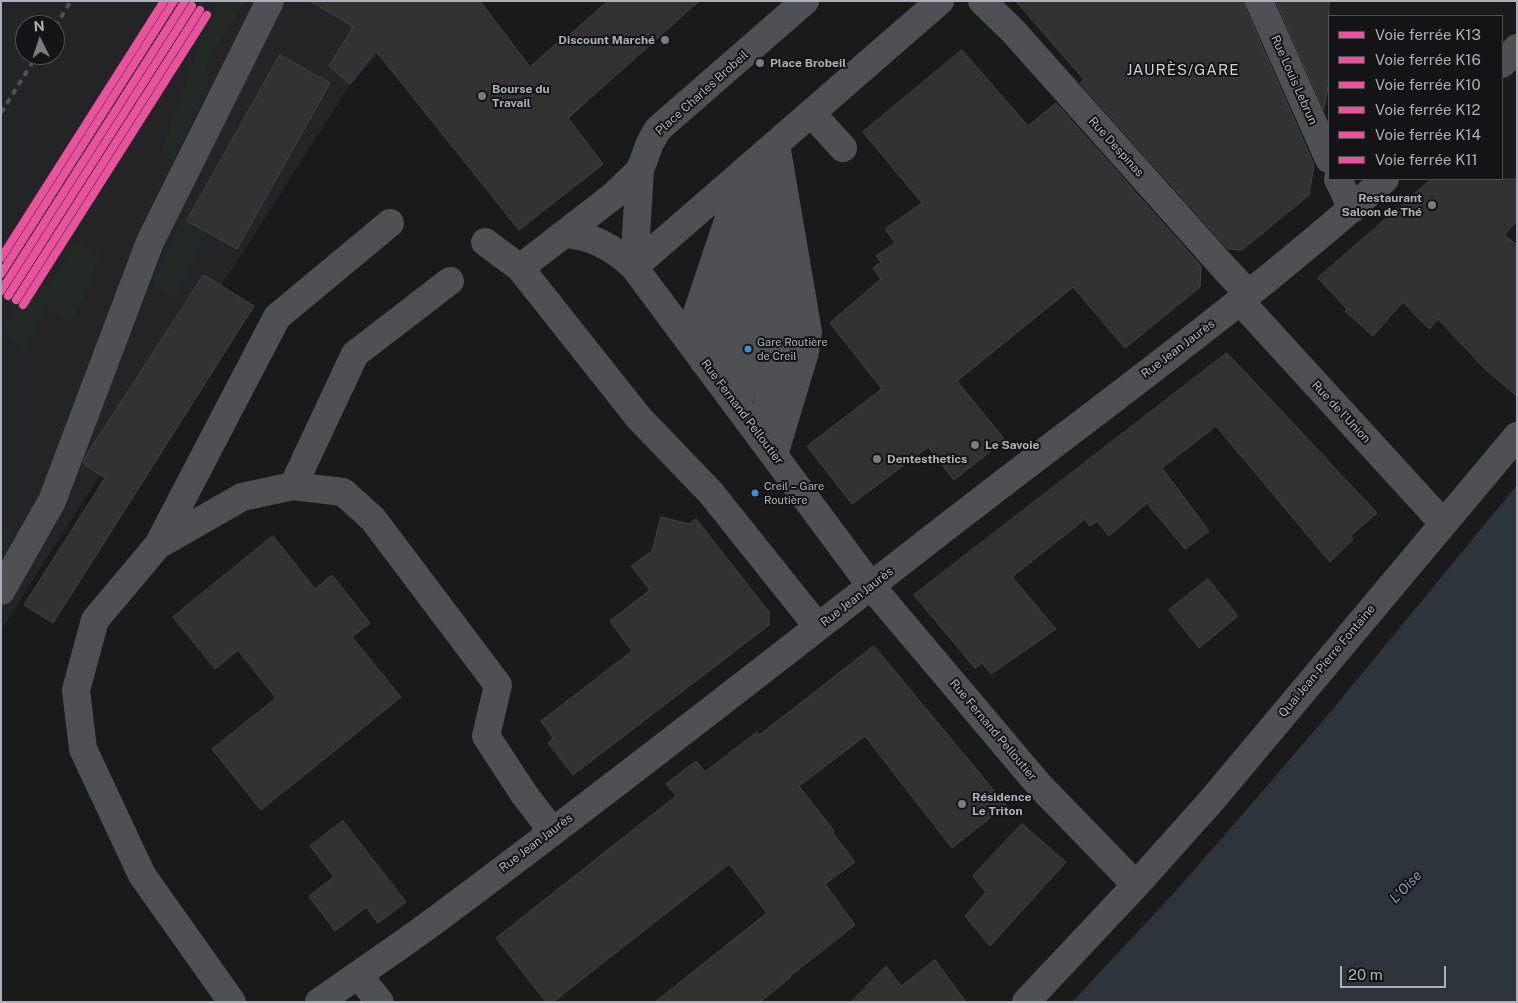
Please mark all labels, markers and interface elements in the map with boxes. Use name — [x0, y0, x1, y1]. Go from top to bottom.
north arrow — [15, 15, 65, 65]
legend — [1328, 15, 1503, 180]
text: N — [33, 18, 45, 34]
text: Voie ferrée K13 — [1375, 26, 1481, 43]
place label: Discount Marché — [558, 33, 655, 47]
street label: Rue Louis Lebrun — [1268, 33, 1320, 127]
marker: Discount Marché — [659, 34, 671, 46]
street label: Place Charles Brobeil — [653, 48, 751, 138]
text: Voie ferrée K16 — [1375, 51, 1481, 68]
place label: Place Brobeil — [770, 56, 846, 70]
marker: Place Brobeil — [754, 57, 766, 69]
district label: JAURÈS/GARE — [1125, 61, 1241, 79]
text: Voie ferrée K10 — [1375, 76, 1481, 93]
place label: Bourse du Travail — [492, 82, 550, 110]
marker: Bourse du Travail — [476, 90, 488, 102]
text: Voie ferrée K12 — [1375, 101, 1480, 118]
street label: Rue Despinas — [1085, 114, 1147, 180]
text: Voie ferrée K14 — [1375, 126, 1481, 143]
text: Voie ferrée K11 — [1375, 151, 1478, 168]
place label: Restaurant Saloon de Thé — [1341, 191, 1422, 219]
marker: Restaurant Saloon de Thé — [1426, 199, 1438, 211]
street label: Rue Jean Jaurès — [1138, 317, 1218, 381]
place label: Gare Routière de Creil — [757, 336, 828, 362]
marker: Gare Routière de Creil — [743, 344, 753, 354]
street label: Rue Fernand Pelloutier — [698, 357, 786, 467]
street label: Rue de l'Union — [1309, 378, 1373, 446]
place label: Le Savoie — [985, 438, 1039, 452]
marker: Le Savoie — [969, 439, 981, 451]
place label: Dentesthetics — [887, 452, 967, 466]
marker: Dentesthetics — [871, 453, 883, 465]
place label: Creil – Gare Routière — [764, 480, 824, 506]
marker: Creil – Gare Routière — [750, 488, 760, 498]
street label: Rue Jean Jaurès — [818, 564, 896, 630]
street label: Quai Jean-Pierre Fontaine — [1276, 602, 1378, 720]
street label: Rue Fernand Pelloutier — [946, 676, 1040, 784]
place label: Résidence Le Triton — [972, 790, 1031, 818]
marker: Résidence Le Triton — [956, 798, 968, 810]
street label: Rue Jean Jaurès — [496, 811, 576, 875]
water label: L'Oise — [1386, 867, 1426, 907]
scale bar — [1343, 956, 1449, 988]
text: 20 m — [1348, 966, 1383, 983]

